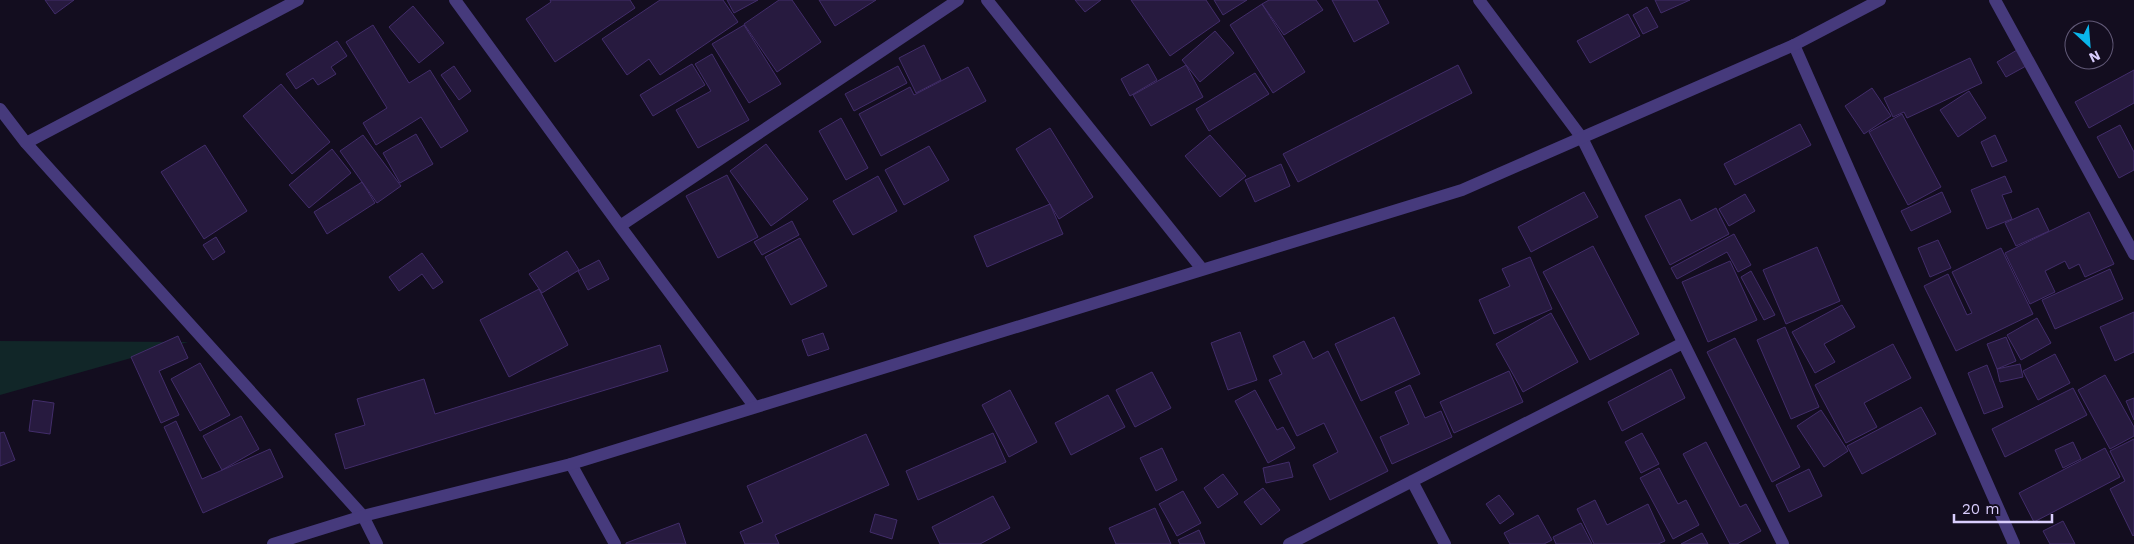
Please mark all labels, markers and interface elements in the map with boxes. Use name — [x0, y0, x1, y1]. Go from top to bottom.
north arrow — [2064, 20, 2114, 70]
text: N — [2087, 47, 2103, 66]
scale bar — [1954, 492, 2052, 524]
text: 20 m — [1962, 500, 2000, 518]

